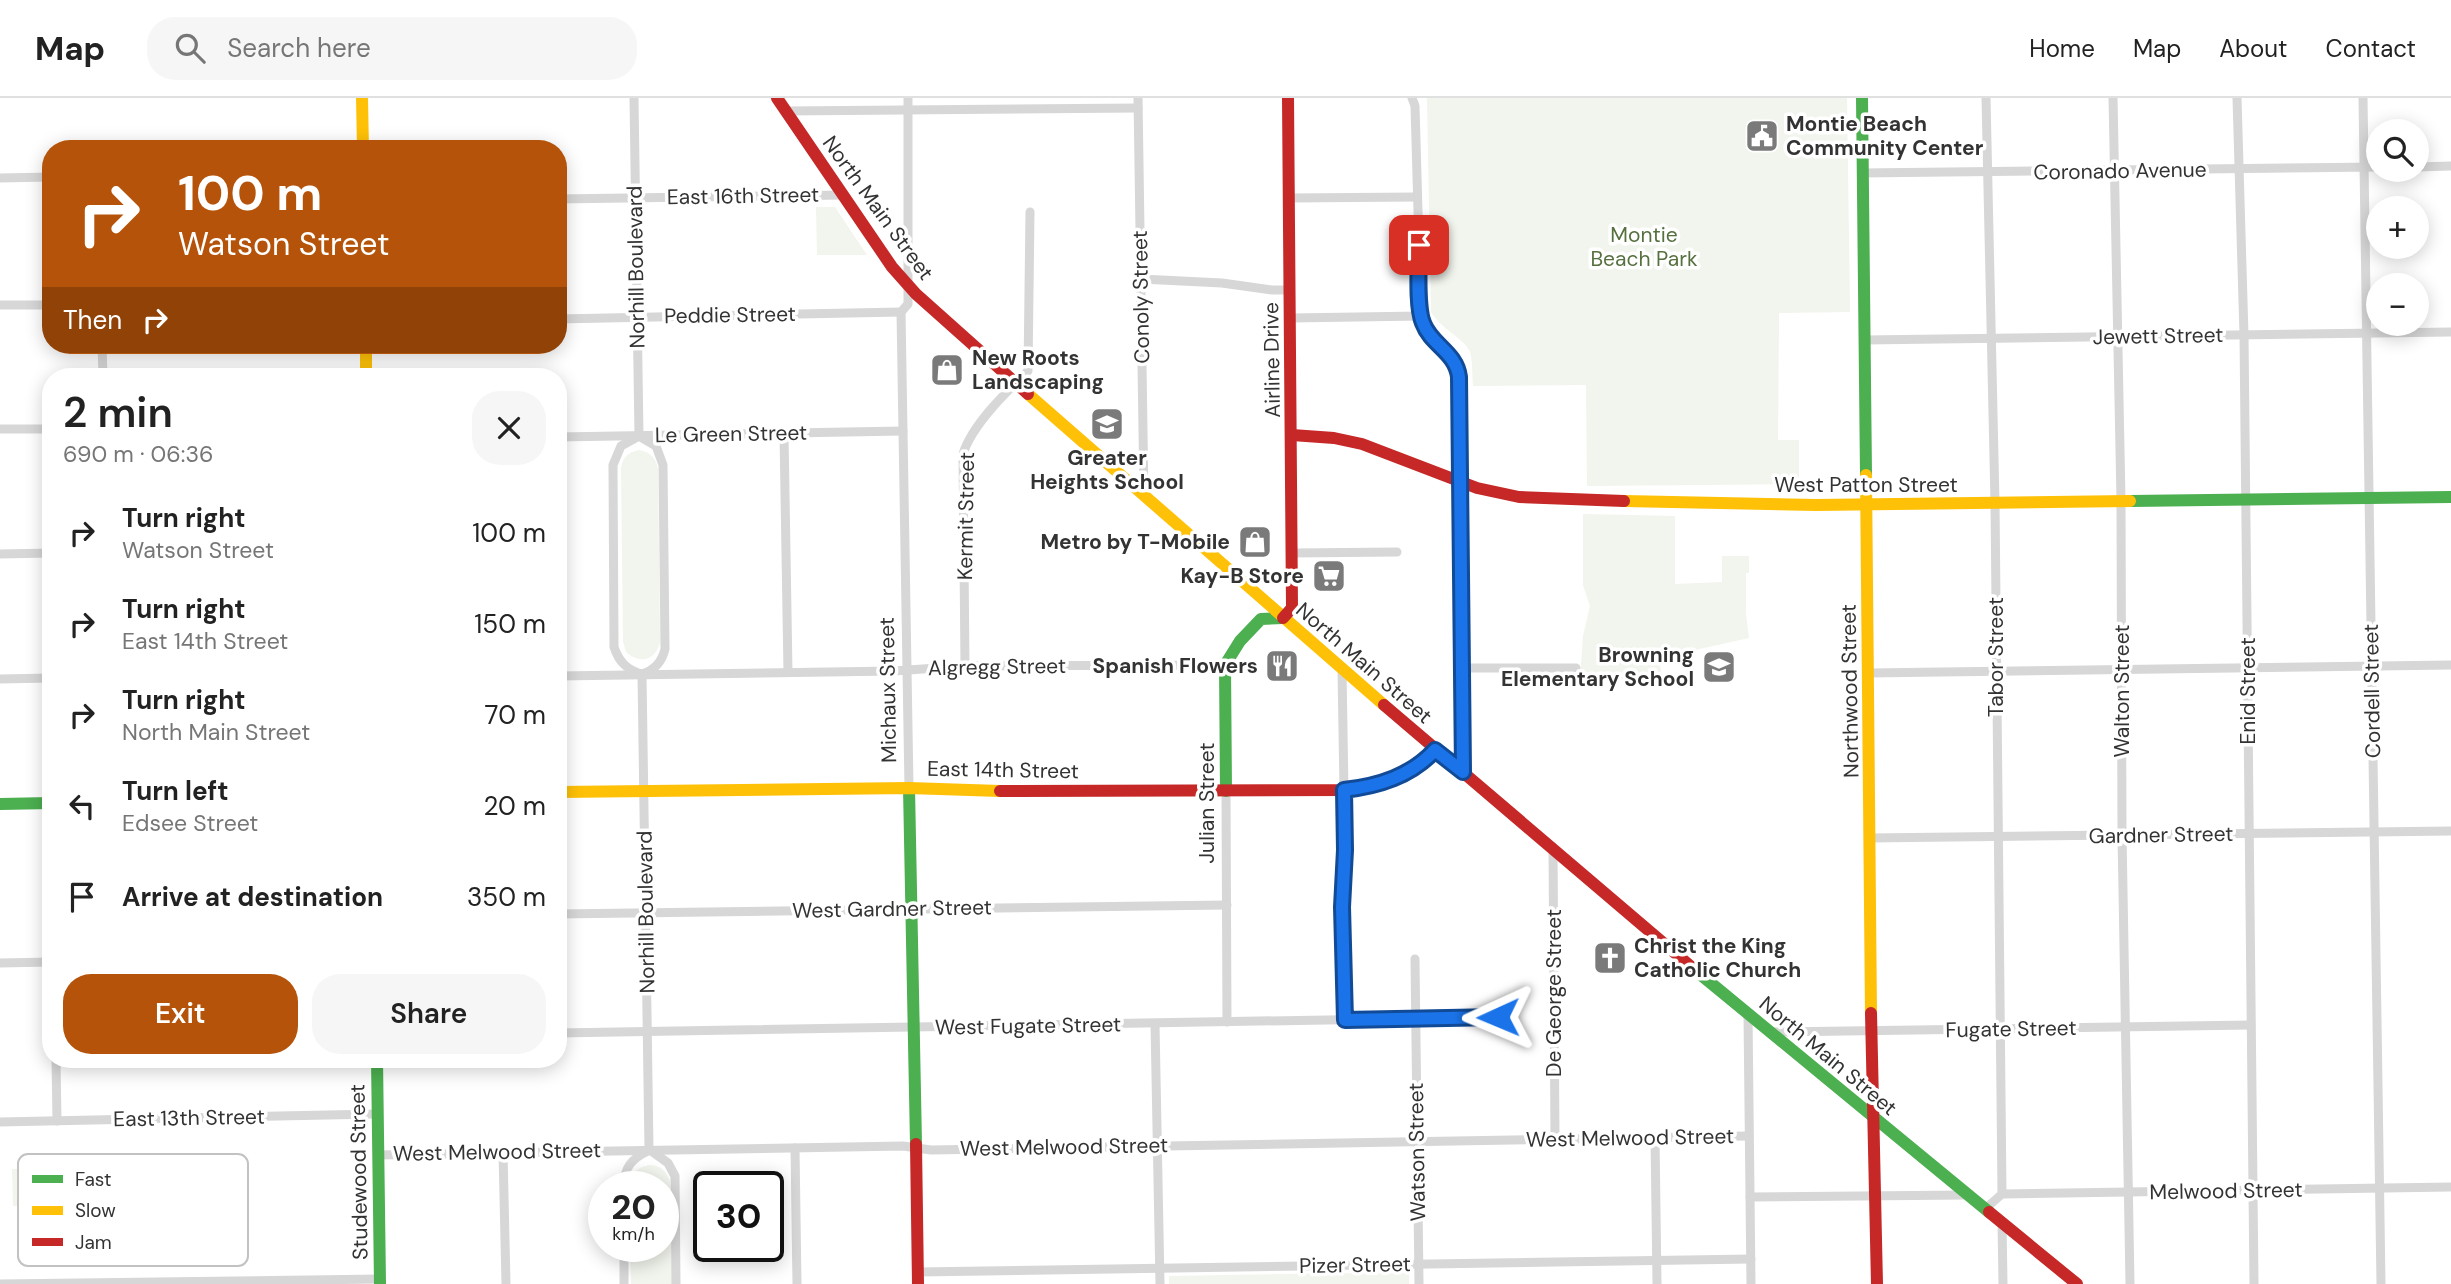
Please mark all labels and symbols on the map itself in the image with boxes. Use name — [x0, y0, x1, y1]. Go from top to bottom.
place label: Montie Beach Community Center — [1786, 110, 1984, 162]
public building icon: Montie Beach Community Center — [1743, 117, 1781, 155]
street label: North Main Street — [816, 130, 940, 286]
street label: Coronado Avenue — [2033, 155, 2207, 187]
street label: East 16th Street — [667, 181, 819, 211]
street label: Norhill Boulevard — [621, 185, 651, 349]
pin — [1389, 215, 1449, 275]
park label: Montie Beach Park — [1590, 221, 1698, 273]
street label: Conoly Street — [1126, 230, 1156, 364]
street label: Peddie Street — [664, 300, 796, 330]
street label: Airline Drive — [1257, 302, 1287, 418]
street label: Jewett Street — [2092, 321, 2224, 351]
place label: New Roots Landscaping — [972, 344, 1104, 396]
shop icon: New Roots Landscaping — [928, 351, 966, 389]
school or university icon: Greater Heights School — [1088, 405, 1126, 443]
street label: Le Green Street — [655, 419, 807, 449]
place label: Greater Heights School — [1030, 444, 1184, 496]
street label: Kermit Street — [951, 452, 981, 580]
street label: West Patton Street — [1774, 471, 1958, 499]
shop icon: Metro by T-Mobile — [1236, 523, 1274, 561]
place label: Metro by T-Mobile — [1040, 528, 1230, 556]
supermarket icon: Kay-B Store — [1310, 557, 1348, 595]
place label: Kay-B Store — [1181, 562, 1304, 590]
street label: North Main Street — [1290, 596, 1438, 730]
street label: Tabor Street — [1982, 597, 2010, 717]
street label: Northwood Street — [1834, 604, 1866, 778]
street label: Michaux Street — [873, 617, 903, 763]
street label: Cordell Street — [2357, 624, 2387, 758]
street label: Walton Street — [2108, 625, 2136, 757]
street label: Enid Street — [2234, 637, 2262, 745]
place label: Browning Elementary School — [1501, 641, 1694, 693]
restaurant icon: Spanish Flowers — [1263, 647, 1301, 685]
school or university icon: Browning Elementary School — [1700, 648, 1738, 686]
street label: Algregg Street — [928, 652, 1066, 682]
place label: Spanish Flowers — [1092, 652, 1258, 680]
street label: Julian Street — [1193, 743, 1221, 863]
street label: East 14th Street — [927, 755, 1079, 785]
street label: Gardner Street — [2088, 820, 2234, 850]
street label: Norhill Boulevard — [631, 830, 661, 994]
street label: West Gardner Street — [792, 893, 992, 925]
street label: De George Street — [1540, 909, 1568, 1077]
place label: Christ the King Catholic Church — [1634, 932, 1801, 984]
church icon: Christ the King Catholic Church — [1591, 939, 1629, 977]
position arrow — [1461, 980, 1535, 1054]
street label: North Main Street — [1753, 990, 1903, 1122]
street label: West Fugate Street — [935, 1010, 1121, 1042]
street label: Fugate Street — [1945, 1014, 2077, 1044]
street label: Watson Street — [1402, 1082, 1432, 1222]
street label: Studewood Street — [343, 1084, 375, 1260]
street label: East 13th Street — [113, 1103, 265, 1133]
street label: West Melwood Street — [1526, 1122, 1734, 1154]
street label: West Melwood Street — [960, 1131, 1168, 1163]
street label: West Melwood Street — [393, 1136, 601, 1168]
legend — [18, 1154, 248, 1266]
text: Fast — [75, 1167, 111, 1192]
speed limit sign: 30 — [693, 1171, 784, 1262]
street label: Melwood Street — [2149, 1176, 2303, 1206]
text: Slow — [75, 1198, 116, 1223]
text: Jam — [75, 1230, 112, 1255]
street label: Pizer Street — [1299, 1250, 1411, 1280]

